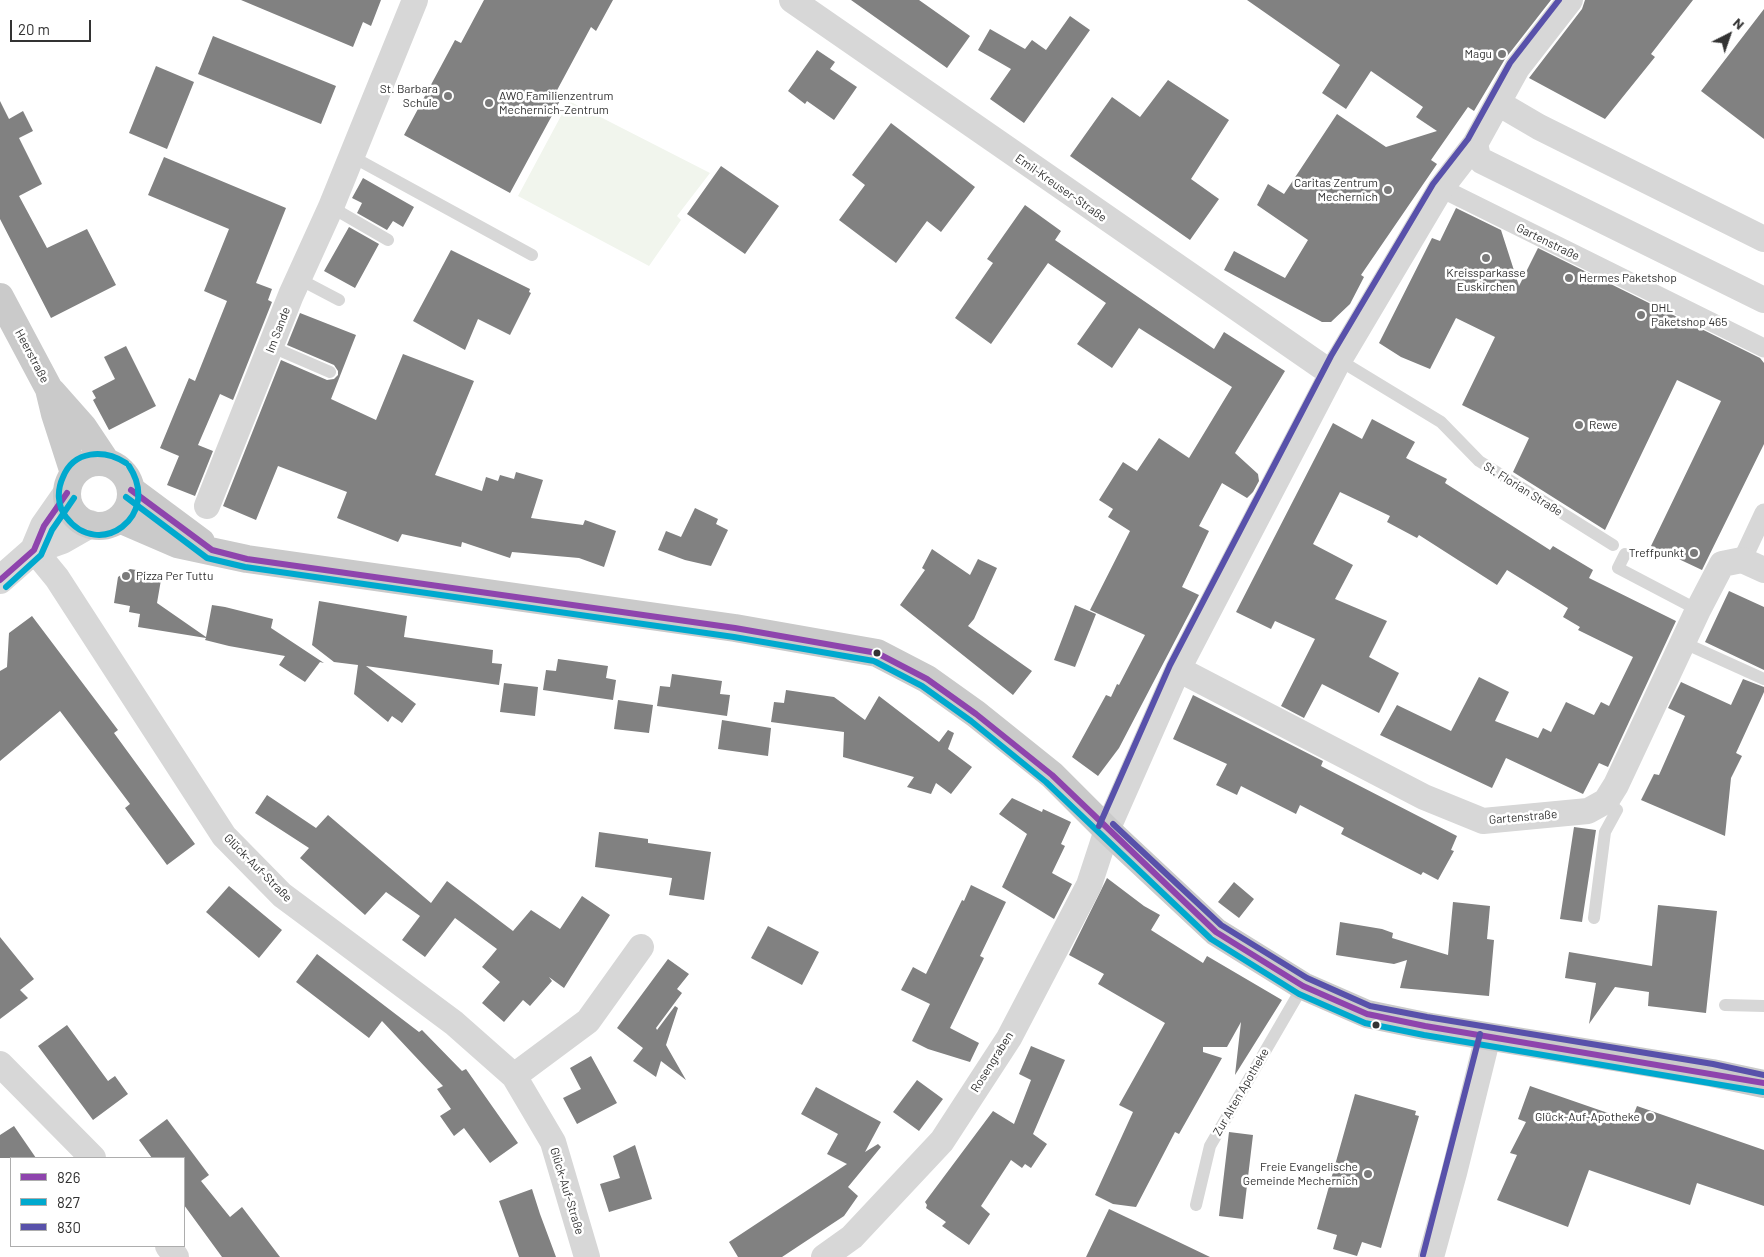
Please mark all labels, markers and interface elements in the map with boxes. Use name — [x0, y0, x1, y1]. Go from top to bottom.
scale bar — [12, 10, 94, 42]
north arrow — [1704, 10, 1754, 60]
text: N — [1730, 14, 1748, 33]
text: 20 m — [18, 20, 50, 38]
place label: Magu — [1464, 47, 1492, 61]
marker: Magu — [1496, 48, 1508, 60]
place label: St. Barbara Schule — [380, 82, 438, 110]
place label: AWO Familienzentrum Mechernich-Zentrum — [499, 89, 613, 117]
marker: St. Barbara Schule — [442, 90, 454, 102]
marker: AWO Familienzentrum Mechernich-Zentrum — [483, 97, 495, 109]
street label: Emil-Kreuser-Straße — [1012, 151, 1110, 225]
place label: Caritas Zentrum Mechernich — [1294, 176, 1378, 204]
marker: Caritas Zentrum Mechernich — [1382, 184, 1394, 196]
street label: Gartenstraße — [1514, 220, 1582, 264]
marker: Kreissparkasse Euskirchen — [1480, 252, 1492, 264]
place label: Kreissparkasse Euskirchen — [1446, 266, 1526, 294]
place label: Hermes Paketshop — [1579, 271, 1677, 285]
marker: Hermes Paketshop — [1563, 272, 1575, 284]
place label: DHL Paketshop 465 — [1651, 301, 1727, 329]
street label: Im Sande — [263, 305, 293, 355]
marker: DHL Paketshop 465 — [1635, 309, 1647, 321]
street label: Heerstraße — [12, 327, 52, 385]
place label: Rewe — [1589, 418, 1617, 432]
marker: Rewe — [1573, 419, 1585, 431]
street label: St. Florian Straße — [1481, 459, 1565, 519]
place label: Treffpunkt — [1629, 546, 1684, 560]
marker: Treffpunkt — [1688, 547, 1700, 559]
place label: Pizza Per Tuttu — [136, 569, 213, 583]
marker: Pizza Per Tuttu — [120, 570, 132, 582]
unlabelled marker — [872, 648, 882, 658]
street label: Gartenstraße — [1488, 807, 1558, 827]
street label: Glück-Auf-Straße — [221, 831, 295, 905]
unlabelled marker — [1371, 1020, 1381, 1030]
street label: Rosengraben — [968, 1029, 1016, 1095]
street label: Zur Alten Apotheke — [1210, 1046, 1272, 1138]
place label: Glück-Auf-Apotheke — [1535, 1110, 1640, 1124]
marker: Glück-Auf-Apotheke — [1644, 1111, 1656, 1123]
street label: Glück-Auf-Straße — [547, 1146, 587, 1236]
legend — [10, 1157, 185, 1247]
place label: Freie Evangelische Gemeinde Mechernich — [1243, 1160, 1358, 1188]
text: 826 — [57, 1168, 81, 1186]
marker: Freie Evangelische Gemeinde Mechernich — [1362, 1168, 1374, 1180]
text: 827 — [57, 1193, 80, 1211]
text: 830 — [57, 1218, 81, 1236]

